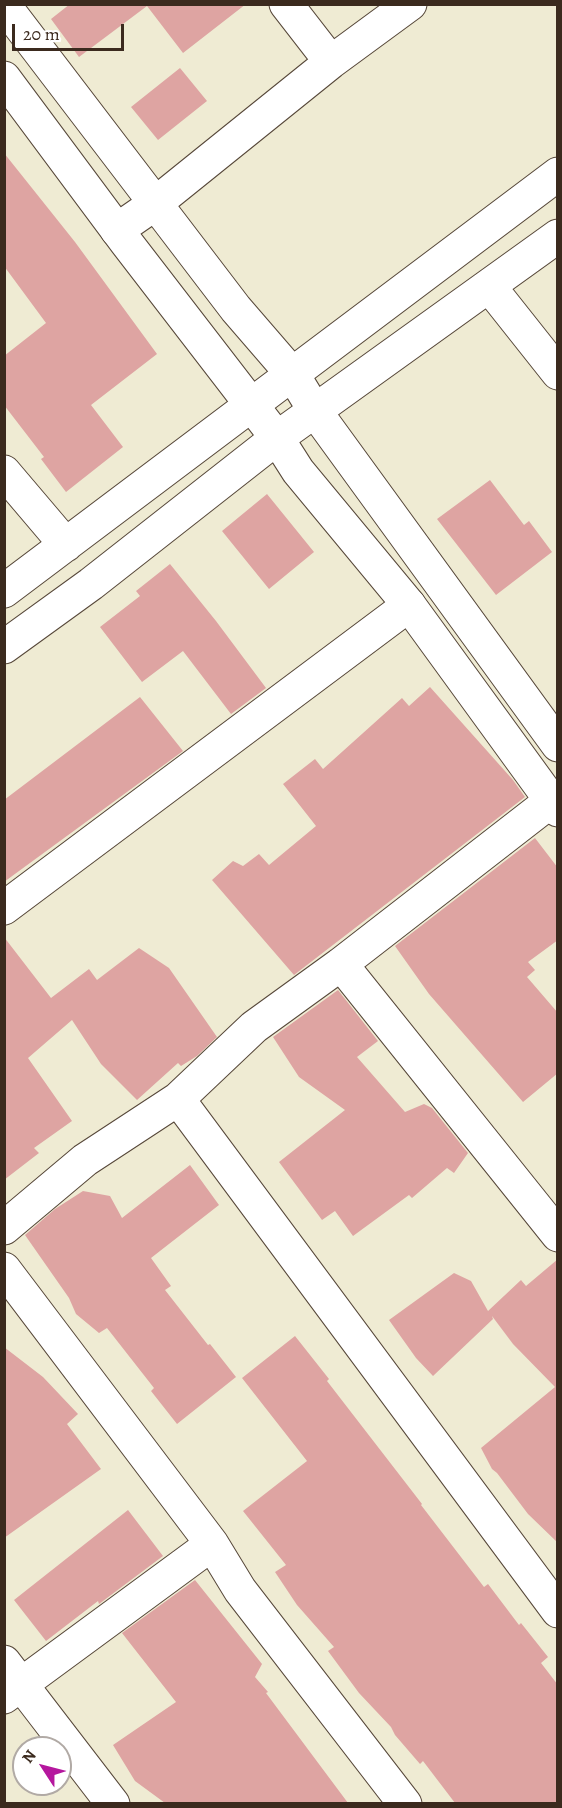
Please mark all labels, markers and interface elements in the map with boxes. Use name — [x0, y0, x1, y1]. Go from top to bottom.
scale bar — [15, 12, 128, 50]
text: 20 m — [23, 22, 60, 46]
north arrow — [12, 1736, 72, 1796]
text: N — [17, 1745, 41, 1768]

